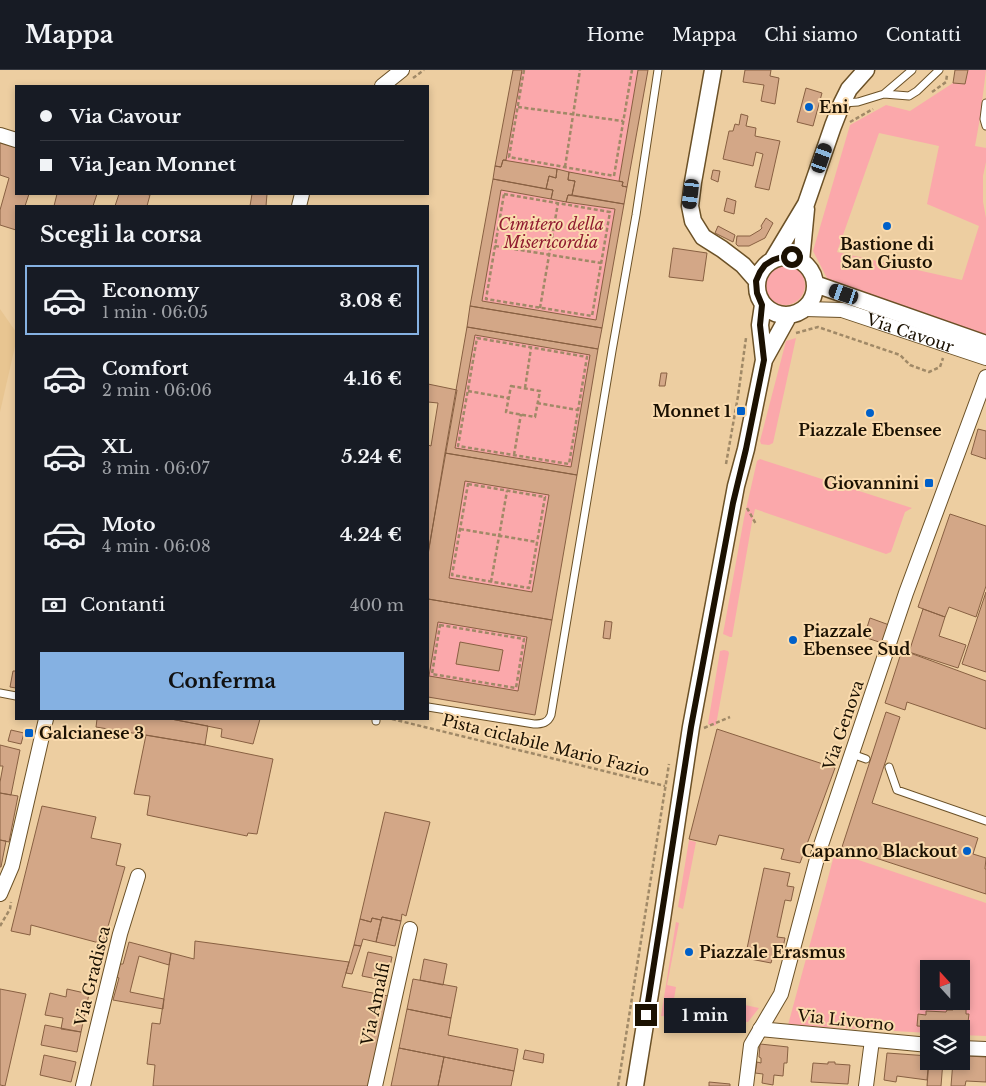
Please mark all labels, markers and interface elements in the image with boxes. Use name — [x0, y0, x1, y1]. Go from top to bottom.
text: Mappa — [25, 20, 114, 49]
text: Home — [587, 24, 644, 46]
text: Mappa — [672, 24, 736, 46]
text: Chi siamo — [764, 24, 858, 46]
text: Contatti — [886, 24, 961, 46]
place label: Eni — [819, 97, 849, 117]
marker: Eni — [803, 101, 815, 113]
text: Via Cavour — [70, 105, 181, 128]
car — [810, 141, 833, 175]
text: Via Jean Monnet — [70, 153, 236, 176]
car — [681, 178, 700, 210]
park label: Cimitero della Misericordia — [498, 214, 604, 252]
marker: Bastione di San Giusto — [881, 220, 893, 232]
text: Scegli la corsa — [40, 221, 202, 248]
place label: Bastione di San Giusto — [840, 234, 934, 272]
route start — [781, 246, 803, 268]
icon: car — [42, 278, 87, 323]
text: Economy — [102, 279, 199, 302]
car — [827, 282, 860, 306]
text: 3.08 € — [339, 289, 402, 312]
text: 1 min · 06:05 — [102, 302, 208, 322]
street label: Via Cavour — [863, 309, 957, 357]
icon: car — [42, 356, 87, 401]
text: Comfort — [102, 357, 189, 380]
text: 4.16 € — [344, 367, 402, 390]
text: 2 min · 06:06 — [102, 380, 212, 400]
place label: Monnet 1 — [653, 401, 731, 421]
marker: Monnet 1 — [735, 405, 747, 417]
marker: Piazzale Ebensee — [864, 407, 876, 419]
place label: Piazzale Ebensee — [798, 420, 942, 440]
icon: car — [42, 434, 87, 479]
text: XL — [102, 435, 132, 458]
text: 5.24 € — [341, 445, 402, 468]
text: 3 min · 06:07 — [102, 458, 210, 478]
place label: Giovannini — [824, 473, 919, 493]
marker: Giovannini — [923, 477, 935, 489]
icon: car — [42, 512, 87, 557]
text: Moto — [102, 513, 156, 536]
text: 4.24 € — [340, 523, 402, 546]
text: 4 min · 06:08 — [102, 536, 211, 556]
icon: cash — [40, 591, 68, 619]
text: Contanti — [80, 593, 165, 616]
text: 400 m — [350, 595, 404, 615]
place label: Piazzale Ebensee Sud — [803, 621, 910, 659]
marker: Piazzale Ebensee Sud — [787, 634, 799, 646]
button: Conferma — [40, 652, 404, 710]
street label: Via Genova — [818, 677, 868, 774]
street label: Pista ciclabile Mario Fazio — [440, 710, 652, 780]
place label: Galcianese 3 — [39, 723, 144, 743]
marker: Galcianese 3 — [23, 727, 35, 739]
place label: Capanno Blackout — [801, 841, 958, 861]
marker: Capanno Blackout — [961, 845, 973, 857]
street label: Via Gradisca — [70, 924, 114, 1029]
place label: Piazzale Erasmus — [699, 942, 845, 962]
marker: Piazzale Erasmus — [683, 946, 695, 958]
north arrow — [920, 960, 970, 1010]
map controls — [920, 960, 970, 1070]
street label: Via Amalfi — [356, 961, 394, 1048]
callout: 1 min — [664, 998, 746, 1032]
route end — [635, 1004, 657, 1026]
text: 1 min — [682, 1005, 728, 1025]
street label: Via Livorno — [796, 1005, 895, 1035]
button: layers — [920, 1020, 970, 1070]

